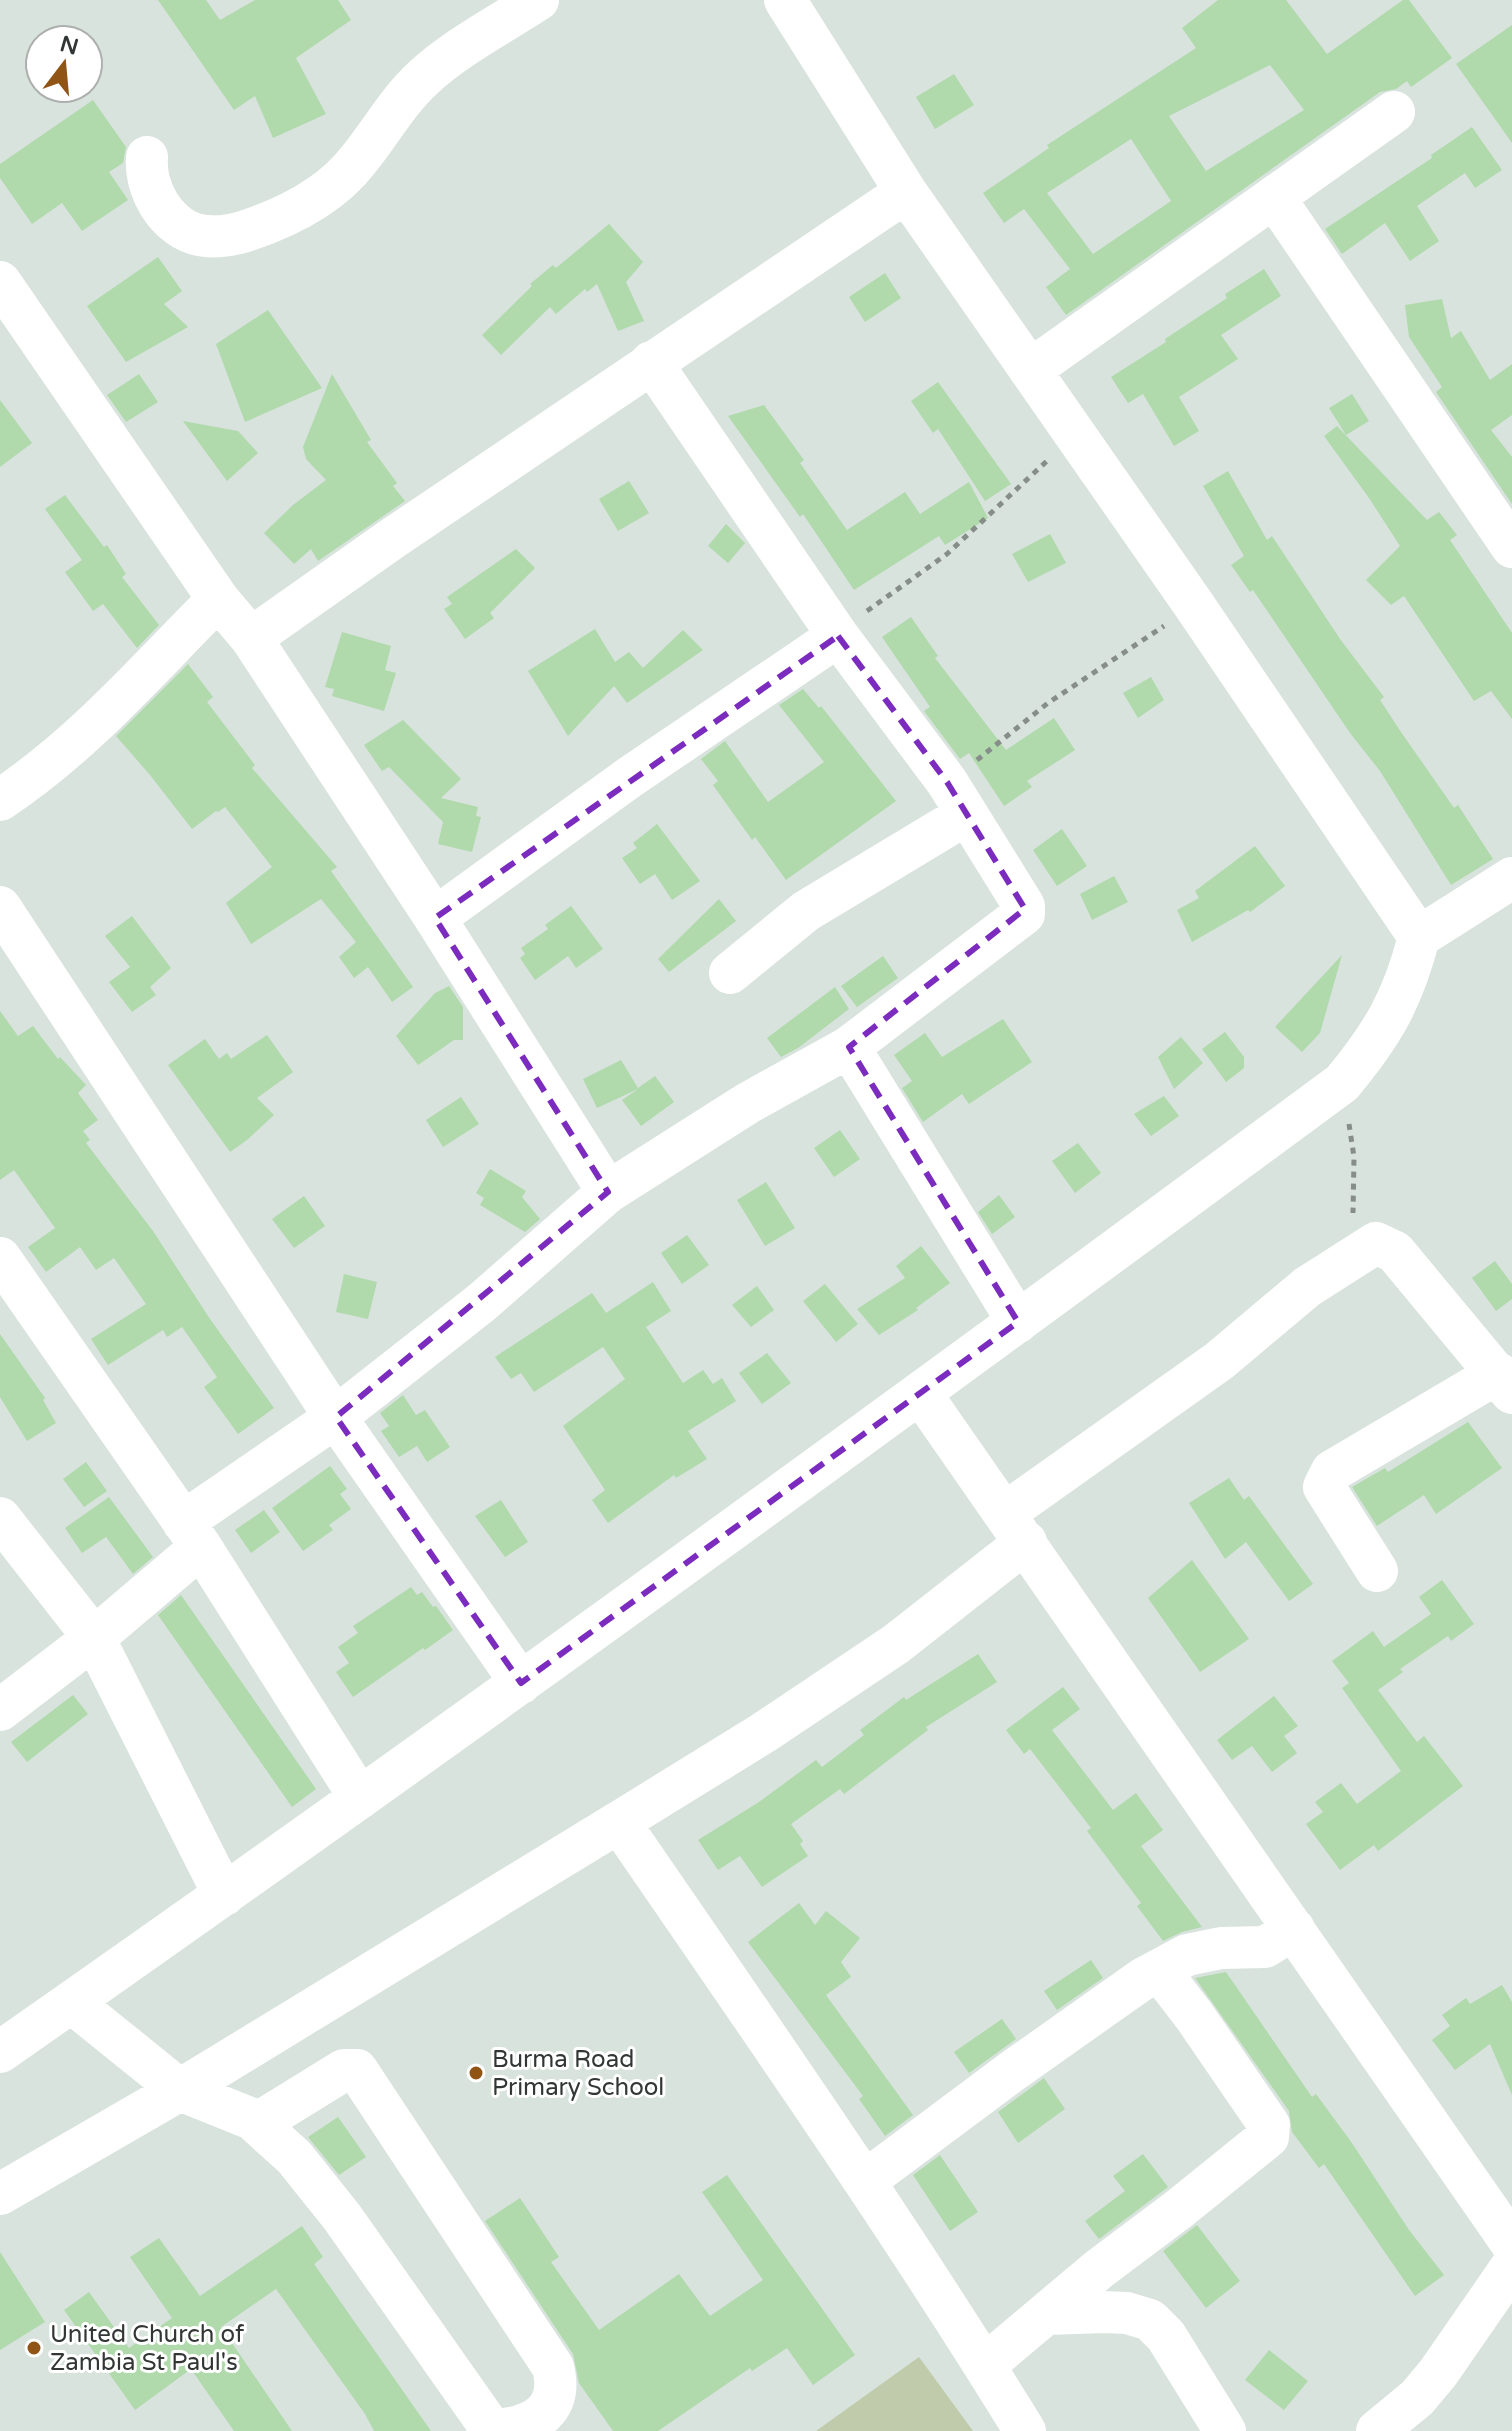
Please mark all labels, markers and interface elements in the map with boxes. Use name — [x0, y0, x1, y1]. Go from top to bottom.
north arrow — [24, 24, 104, 104]
text: N — [57, 31, 81, 61]
place label: Burma Road Primary School — [492, 2045, 664, 2102]
marker: Burma Road Primary School — [467, 2064, 485, 2082]
place label: United Church of Zambia St Paul's — [50, 2320, 245, 2377]
marker: United Church of Zambia St Paul's — [25, 2339, 43, 2357]

